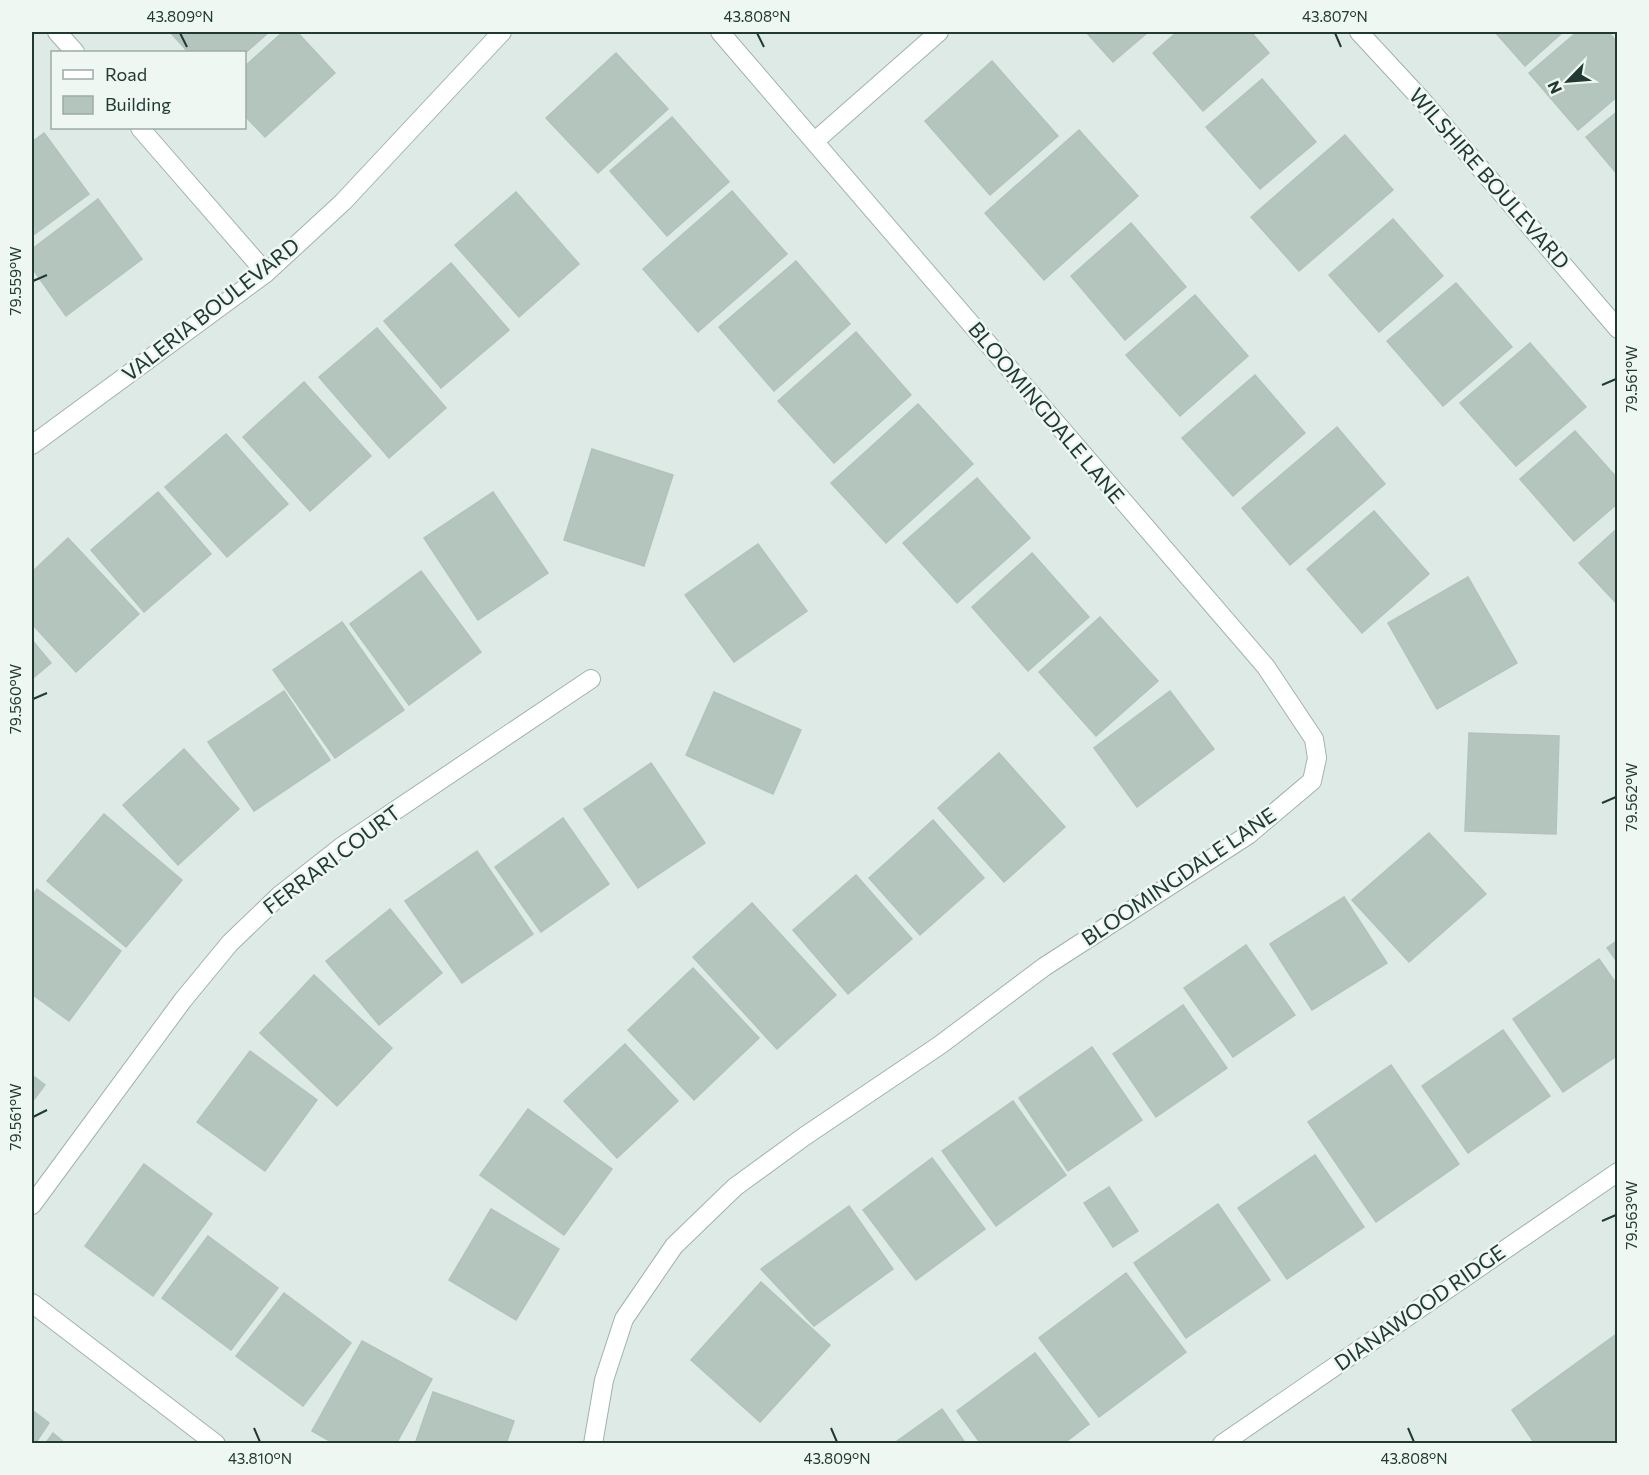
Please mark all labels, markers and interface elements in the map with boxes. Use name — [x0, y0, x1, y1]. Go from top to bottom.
text: 43.809°N — [147, 7, 213, 25]
text: 43.808°N — [724, 7, 790, 25]
text: 43.807°N — [1302, 7, 1368, 25]
legend — [51, 51, 246, 129]
north arrow — [1538, 51, 1598, 111]
text: Road — [105, 63, 147, 85]
text: N — [1543, 78, 1565, 97]
street label: WILSHIRE BOULEVARD — [1405, 83, 1575, 273]
text: Building — [105, 93, 171, 115]
street label: VALERIA BOULEVARD — [117, 232, 304, 386]
text: 79.559°W — [6, 247, 24, 315]
street label: BLOOMINGDALE LANE — [964, 316, 1130, 508]
text: 79.561°W — [1622, 346, 1640, 412]
text: 79.560°W — [6, 664, 24, 734]
text: 79.562°W — [1622, 763, 1640, 831]
street label: FERRARI COURT — [258, 799, 405, 918]
street label: BLOOMINGDALE LANE — [1076, 801, 1280, 950]
text: 79.561°W — [6, 1084, 24, 1150]
text: 79.563°W — [1622, 1181, 1640, 1249]
street label: DIANAWOOD RIDGE — [1329, 1238, 1509, 1375]
text: 43.810°N — [228, 1449, 292, 1467]
text: 43.809°N — [804, 1449, 870, 1467]
text: 43.808°N — [1381, 1449, 1447, 1467]

